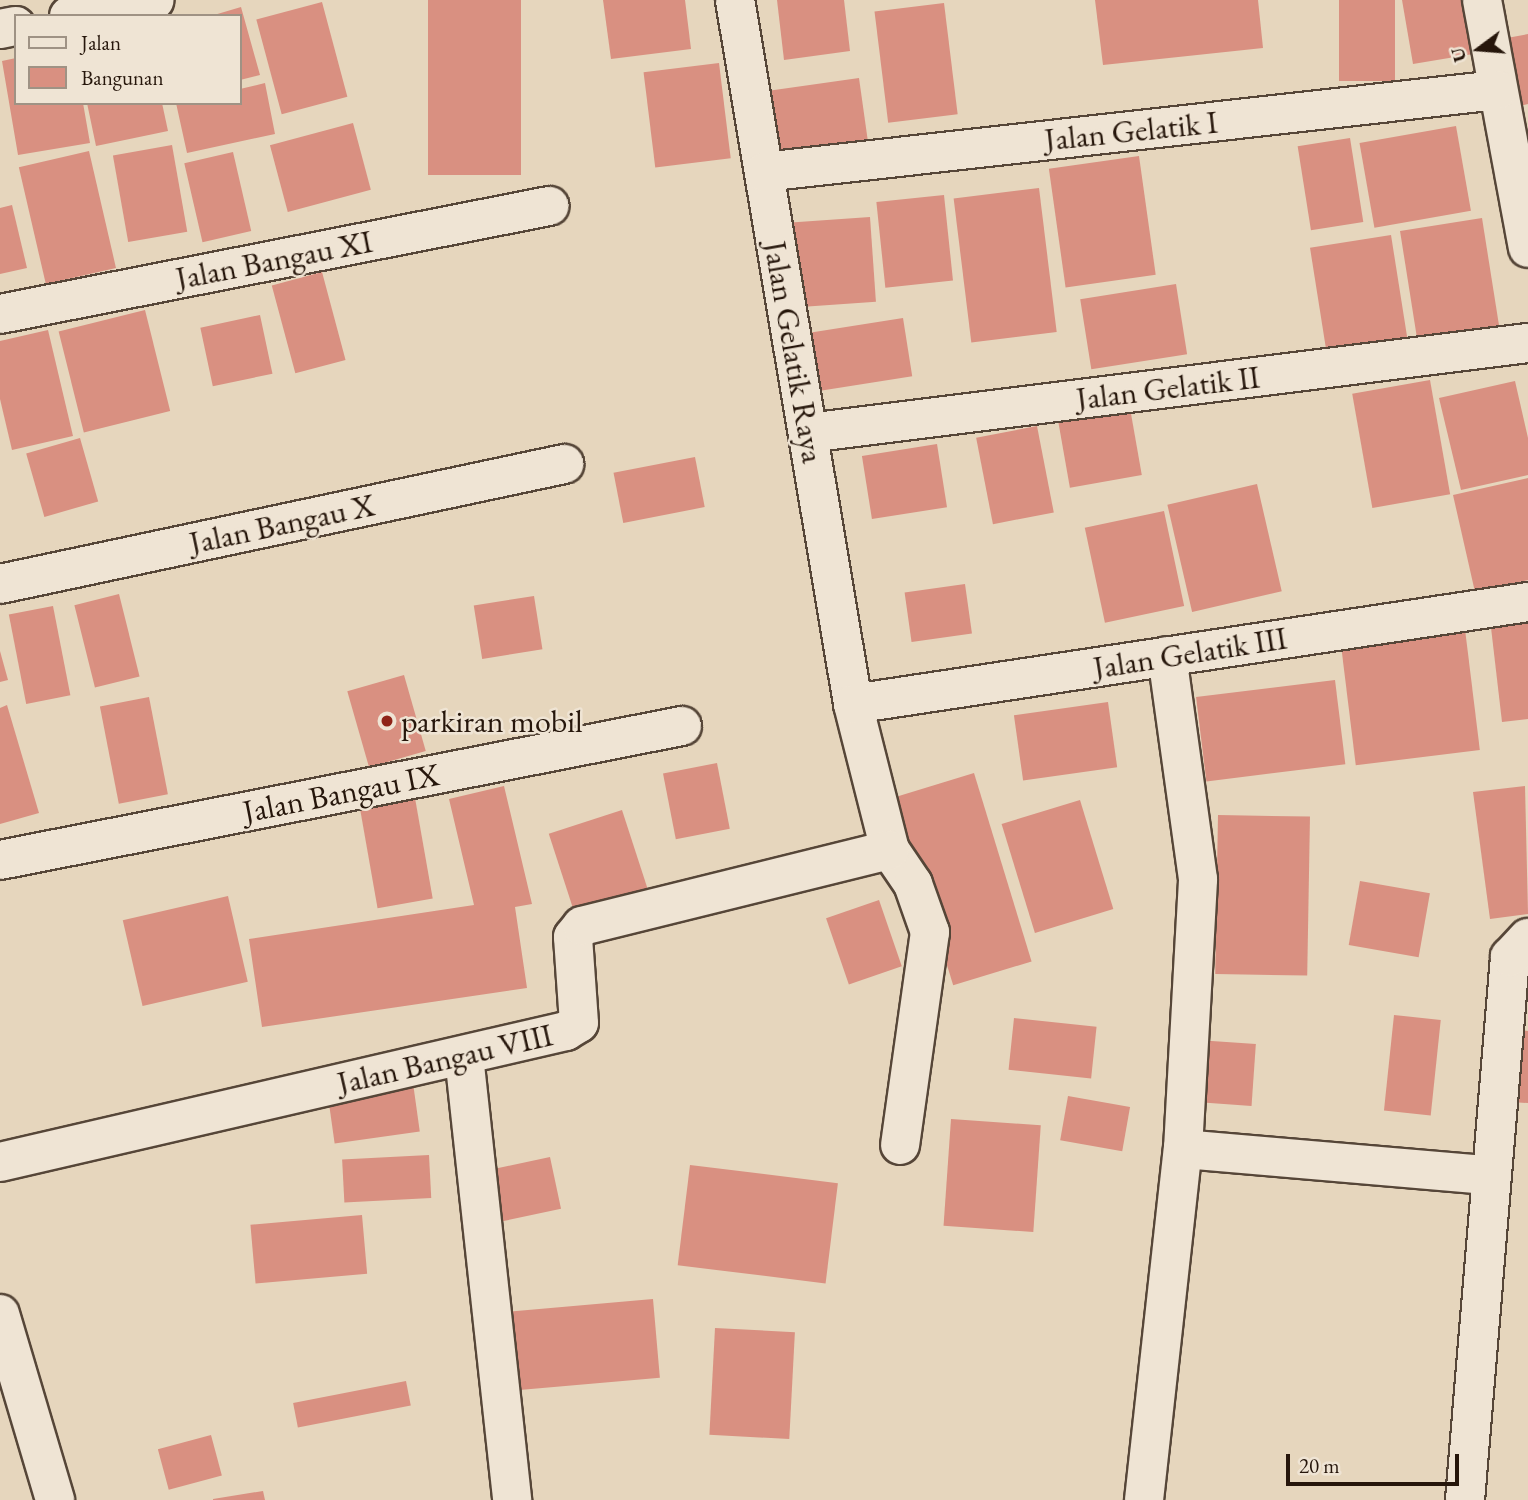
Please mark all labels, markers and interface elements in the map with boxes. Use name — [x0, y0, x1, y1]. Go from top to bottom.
legend — [14, 14, 242, 105]
north arrow — [1444, 14, 1514, 84]
text: Jalan — [81, 29, 121, 56]
text: U — [1444, 45, 1472, 65]
text: Bangunan — [81, 64, 164, 91]
street label: Jalan Gelatik I — [1043, 103, 1219, 159]
street label: Jalan Bangau XI — [173, 222, 375, 298]
street label: Jalan Gelatik Raya — [756, 238, 832, 466]
street label: Jalan Gelatik II — [1074, 358, 1262, 418]
street label: Jalan Bangau X — [186, 486, 378, 562]
street label: Jalan Gelatik III — [1090, 619, 1290, 687]
place label: parkiran mobil — [401, 702, 583, 740]
marker: parkiran mobil — [379, 713, 395, 729]
street label: Jalan Bangau IX — [240, 755, 442, 831]
street label: Jalan Bangau VIII — [334, 1016, 556, 1102]
scale bar — [1290, 1440, 1463, 1484]
text: 20 m — [1299, 1452, 1340, 1479]

